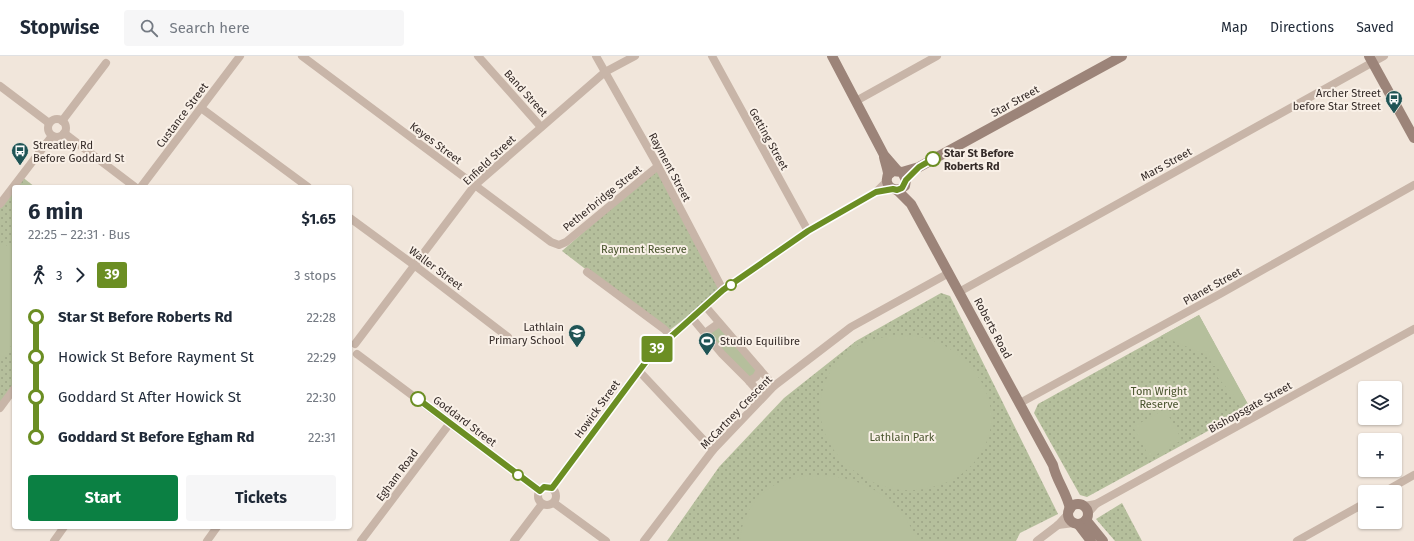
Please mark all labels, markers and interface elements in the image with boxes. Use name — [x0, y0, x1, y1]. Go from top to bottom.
search box — [124, 10, 404, 46]
text: Stopwise — [20, 16, 100, 39]
icon: search — [138, 17, 160, 39]
text: Search here — [170, 19, 250, 37]
text: Map — [1221, 19, 1248, 36]
text: Directions — [1270, 19, 1334, 36]
text: Saved — [1356, 19, 1394, 36]
street label: Band Street — [501, 67, 550, 119]
street label: Custance Street — [154, 80, 211, 150]
street label: Star Street — [989, 83, 1042, 120]
place label: Archer Street before Star Street — [1293, 87, 1381, 113]
bus stop icon: Archer Street before Star Street — [1384, 89, 1404, 114]
street label: Getting Street — [746, 106, 791, 173]
street label: Keyes Street — [407, 120, 464, 167]
street label: Rayment Street — [646, 130, 693, 204]
street label: Enfield Street — [460, 133, 518, 188]
place label: Streatley Rd Before Goddard St — [33, 139, 124, 165]
bus stop icon: Streatley Rd Before Goddard St — [10, 141, 30, 166]
street label: Mars Street — [1138, 145, 1194, 184]
place label: Star St Before Roberts Rd — [944, 147, 1014, 173]
marker: Star St Before Roberts Rd — [925, 151, 941, 167]
street label: Petherbridge Street — [560, 163, 644, 234]
text: 6 min — [28, 198, 83, 225]
text: $1.65 — [301, 210, 336, 228]
text: 22:25 – 22:31 · Bus — [28, 227, 130, 242]
park label: Rayment Reserve — [601, 243, 687, 256]
street label: Waller Street — [406, 244, 465, 293]
icon: walk — [28, 264, 50, 286]
icon: forward — [69, 264, 91, 286]
street label: Planet Street — [1181, 265, 1244, 308]
text: 39 — [105, 266, 119, 283]
text: 3 — [56, 268, 63, 283]
text: 3 stops — [294, 268, 336, 283]
unlabelled marker — [725, 279, 737, 291]
street label: Roberts Road — [971, 296, 1014, 361]
text: Star St Before Roberts Rd — [58, 308, 232, 326]
text: 22:28 — [306, 310, 336, 325]
place label: Lathlain Primary School — [489, 321, 564, 347]
school or university icon: Lathlain Primary School — [567, 323, 587, 348]
sports icon: Studio Equilibre — [697, 331, 717, 356]
place label: Studio Equilibre — [720, 335, 800, 348]
line badge: 39 — [639, 336, 675, 362]
text: 39 — [650, 340, 664, 357]
text: Howick St Before Rayment St — [58, 348, 254, 366]
text: 22:29 — [307, 350, 336, 365]
street label: McCartney Crescent — [698, 373, 775, 452]
street label: Howick Street — [572, 378, 623, 441]
street label: Bishopsgate Street — [1206, 379, 1294, 436]
map controls — [1358, 381, 1402, 529]
button: layers — [1358, 381, 1402, 425]
park label: Tom Wright Reserve — [1131, 385, 1187, 411]
text: Goddard St After Howick St — [58, 388, 241, 406]
text: 22:30 — [306, 390, 336, 405]
unlabelled marker — [410, 391, 426, 407]
street label: Goddard Street — [431, 393, 499, 449]
text: Goddard St Before Egham Rd — [58, 428, 255, 446]
text: 22:31 — [308, 430, 336, 445]
park label: Lathlain Park — [869, 431, 935, 444]
button: + — [1358, 433, 1402, 477]
street label: Egham Road — [374, 447, 421, 504]
unlabelled marker — [512, 469, 524, 481]
button: Start — [28, 475, 178, 521]
button: Tickets — [186, 475, 336, 521]
button: − — [1358, 485, 1402, 529]

